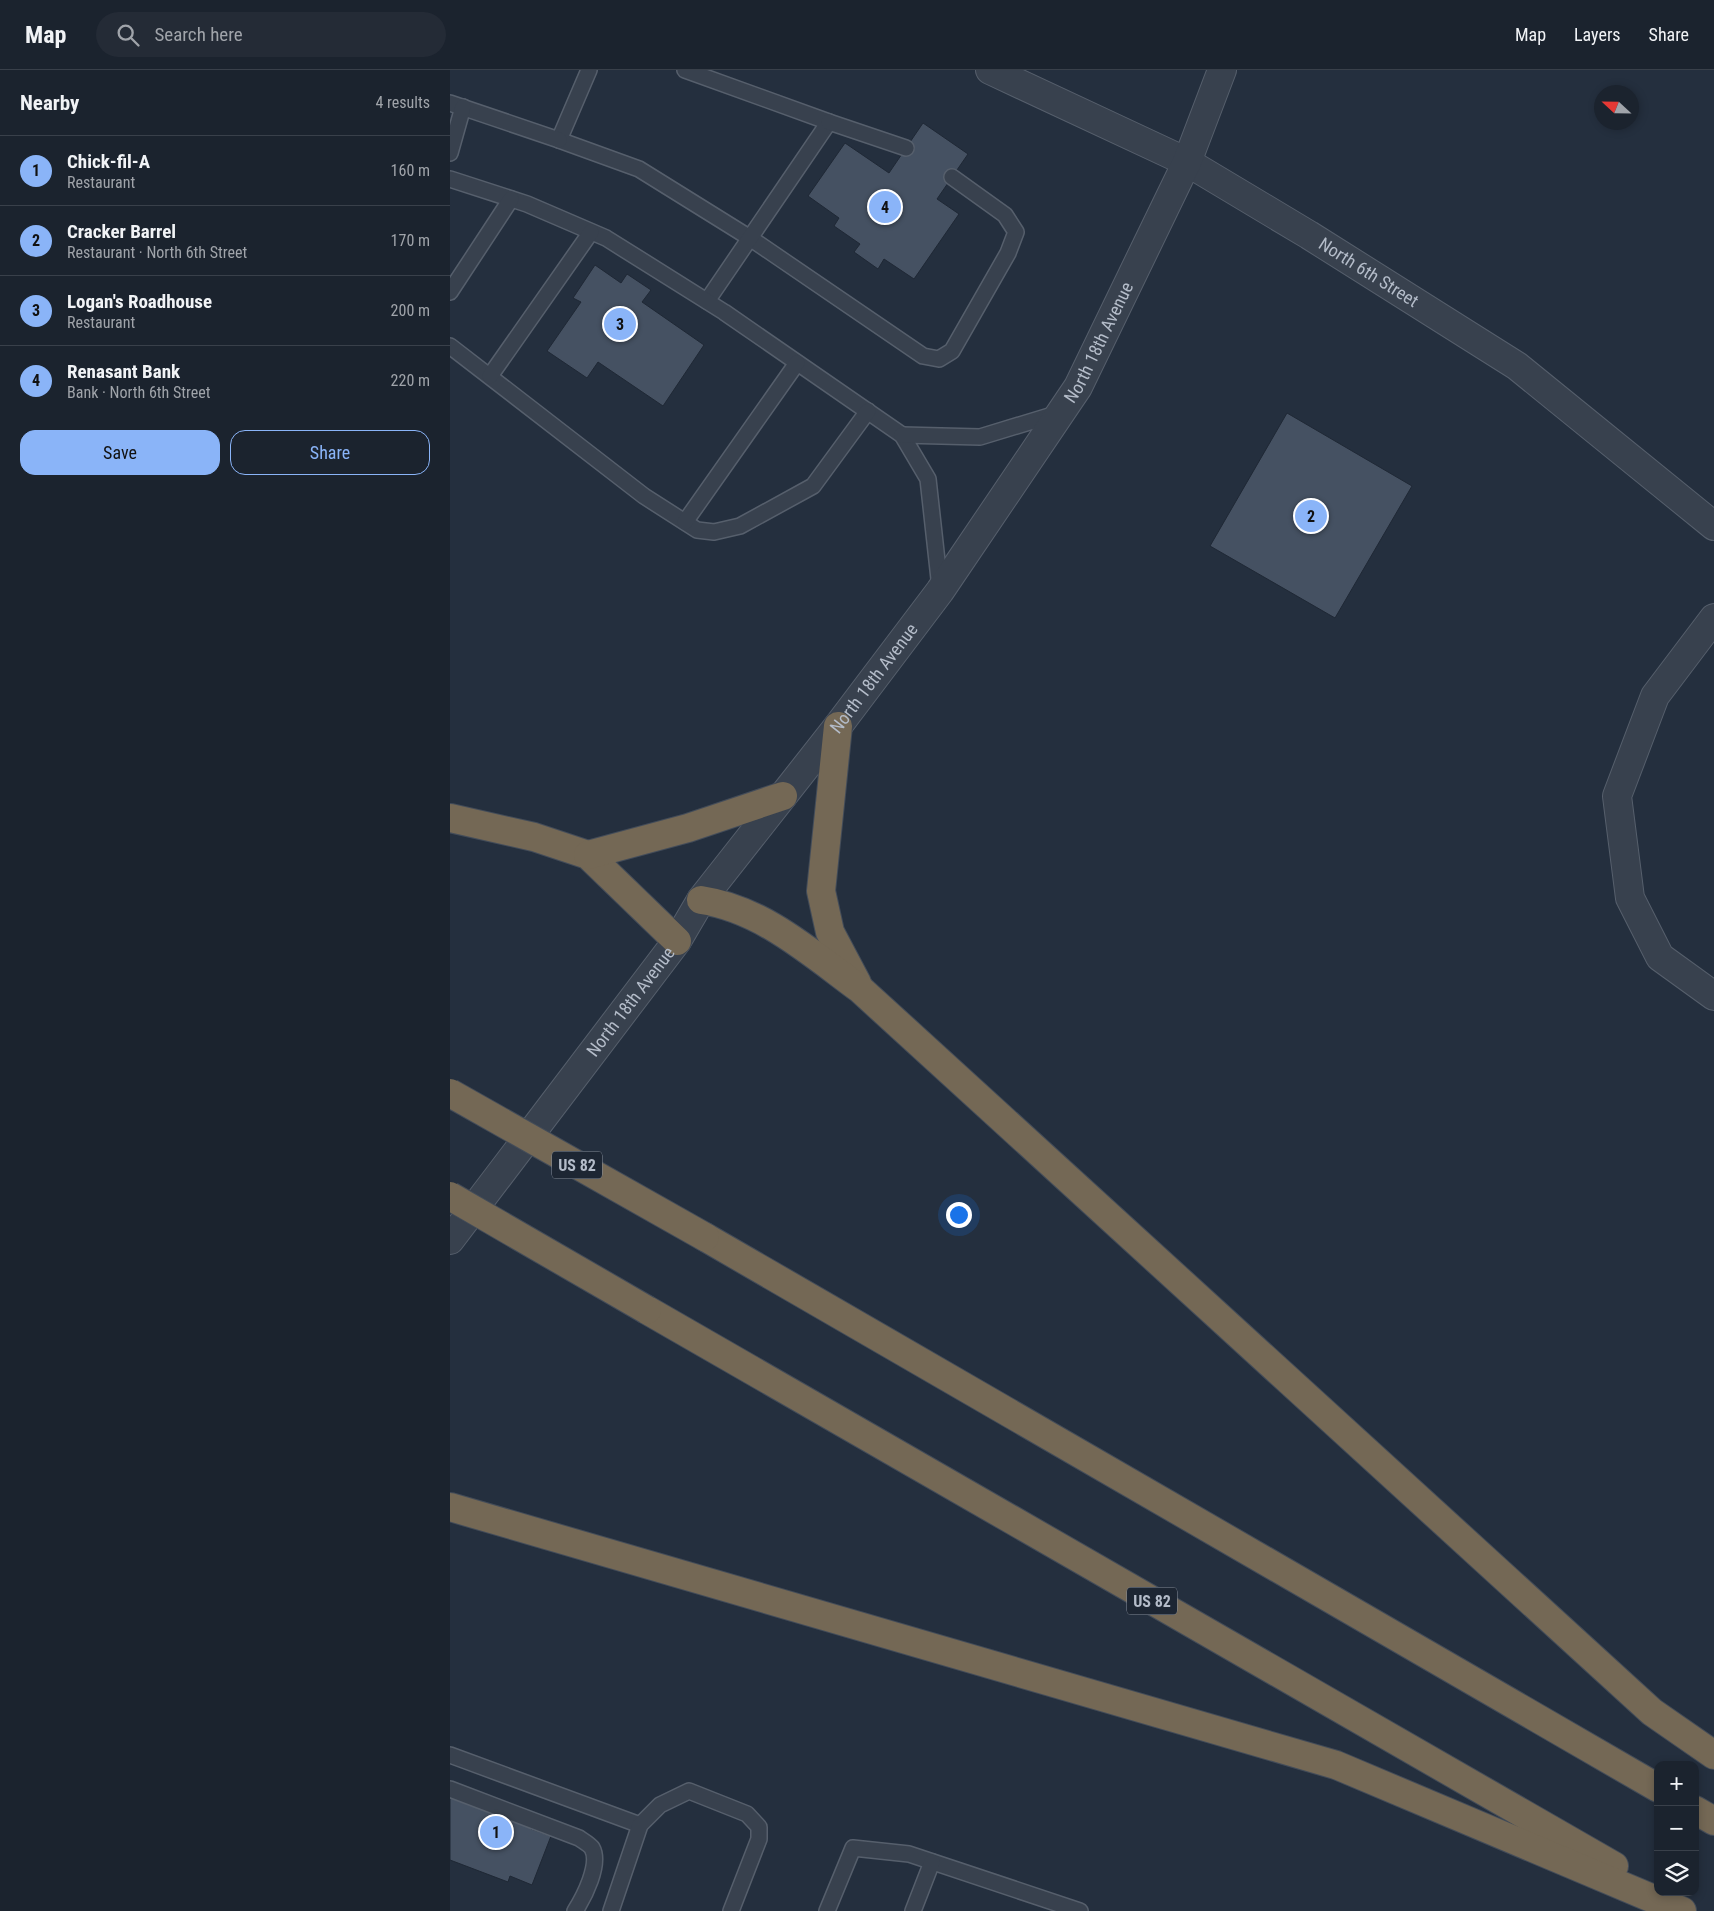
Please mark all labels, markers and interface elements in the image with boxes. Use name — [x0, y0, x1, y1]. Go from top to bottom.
search box — [96, 12, 446, 57]
text: Map — [25, 21, 66, 49]
icon: search — [114, 21, 142, 49]
text: Search here — [154, 23, 243, 46]
text: Map — [1515, 24, 1546, 45]
text: Layers — [1574, 24, 1621, 45]
text: Share — [1649, 24, 1689, 45]
north arrow — [1594, 85, 1639, 130]
text: Nearby — [20, 91, 79, 115]
text: 4 results — [375, 93, 430, 112]
text: Chick-fil-A — [67, 150, 150, 173]
text: 1 — [32, 161, 40, 180]
text: 160 m — [391, 161, 430, 180]
text: Restaurant — [67, 173, 135, 192]
pin: 4 — [869, 188, 901, 226]
text: Cracker Barrel — [67, 220, 176, 243]
text: 2 — [32, 231, 40, 250]
text: 170 m — [391, 231, 430, 250]
street label: North 6th Street — [1315, 233, 1422, 311]
text: Restaurant · North 6th Street — [67, 243, 247, 262]
street label: North 18th Avenue — [1059, 279, 1137, 407]
text: Logan's Roadhouse — [67, 290, 212, 313]
text: 3 — [32, 301, 40, 320]
text: 200 m — [391, 301, 430, 320]
pin: 3 — [604, 305, 636, 343]
text: Restaurant — [67, 313, 135, 332]
text: Renasant Bank — [67, 360, 180, 383]
text: 4 — [32, 371, 40, 390]
text: 220 m — [391, 371, 430, 390]
text: Bank · North 6th Street — [67, 383, 210, 402]
button: Save — [20, 430, 220, 475]
button: Share — [230, 430, 430, 475]
pin: 2 — [1295, 497, 1327, 535]
street label: North 18th Avenue — [825, 619, 922, 737]
street label: North 18th Avenue — [582, 943, 679, 1061]
road number: US 82 — [552, 1152, 602, 1178]
your location — [946, 1202, 972, 1228]
road number: US 82 — [1127, 1588, 1177, 1614]
map controls — [1654, 1761, 1699, 1896]
button: + — [1654, 1761, 1699, 1806]
button: − — [1654, 1806, 1699, 1851]
pin: 1 — [480, 1813, 512, 1851]
button: layers — [1654, 1851, 1699, 1896]

